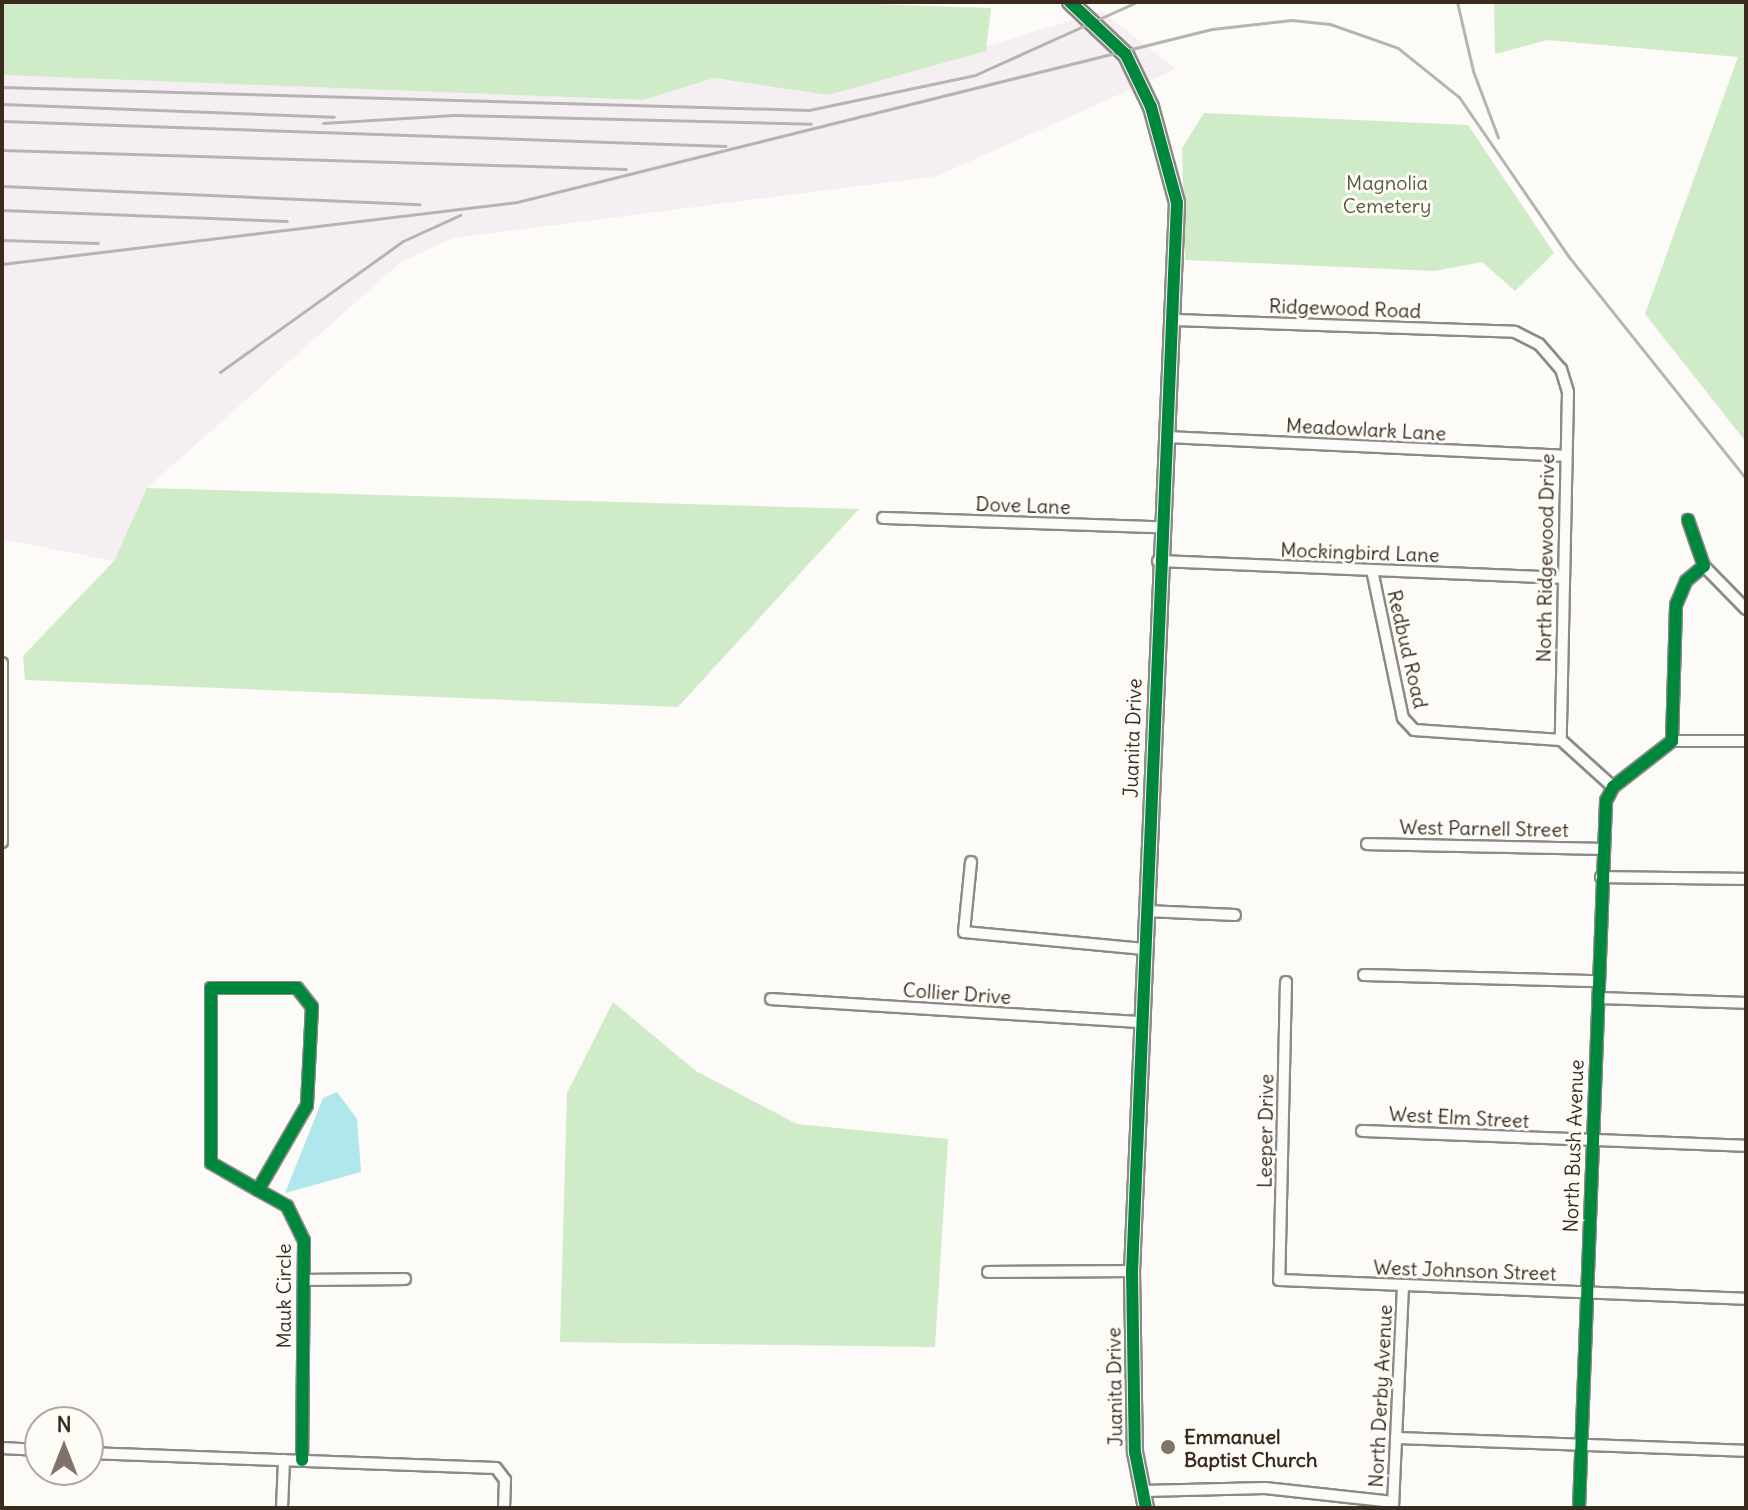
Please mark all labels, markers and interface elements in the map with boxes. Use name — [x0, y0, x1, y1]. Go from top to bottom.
park label: Magnolia Cemetery — [1343, 171, 1431, 218]
street label: Ridgewood Road — [1268, 293, 1422, 323]
street label: Meadowlark Lane — [1285, 413, 1447, 445]
street label: North Ridgewood Drive — [1531, 453, 1559, 663]
street label: Dove Lane — [975, 491, 1071, 519]
street label: Mockingbird Lane — [1280, 537, 1440, 567]
street label: Redbud Road — [1383, 587, 1433, 711]
street label: Juanita Drive — [1118, 678, 1146, 798]
street label: West Parnell Street — [1399, 815, 1569, 841]
street label: Collier Drive — [902, 977, 1012, 1009]
street label: North Bush Avenue — [1558, 1059, 1588, 1233]
street label: Leeper Drive — [1252, 1074, 1278, 1188]
street label: West Elm Street — [1388, 1101, 1530, 1133]
street label: Mauk Circle — [271, 1243, 295, 1349]
street label: West Johnson Street — [1373, 1255, 1557, 1285]
street label: North Derby Avenue — [1363, 1304, 1397, 1488]
street label: Juanita Drive — [1101, 1327, 1127, 1447]
north arrow — [24, 1406, 104, 1486]
text: N — [56, 1410, 72, 1438]
place label: Emmanuel Baptist Church — [1184, 1424, 1318, 1471]
marker: Emmanuel Baptist Church — [1159, 1438, 1177, 1456]

